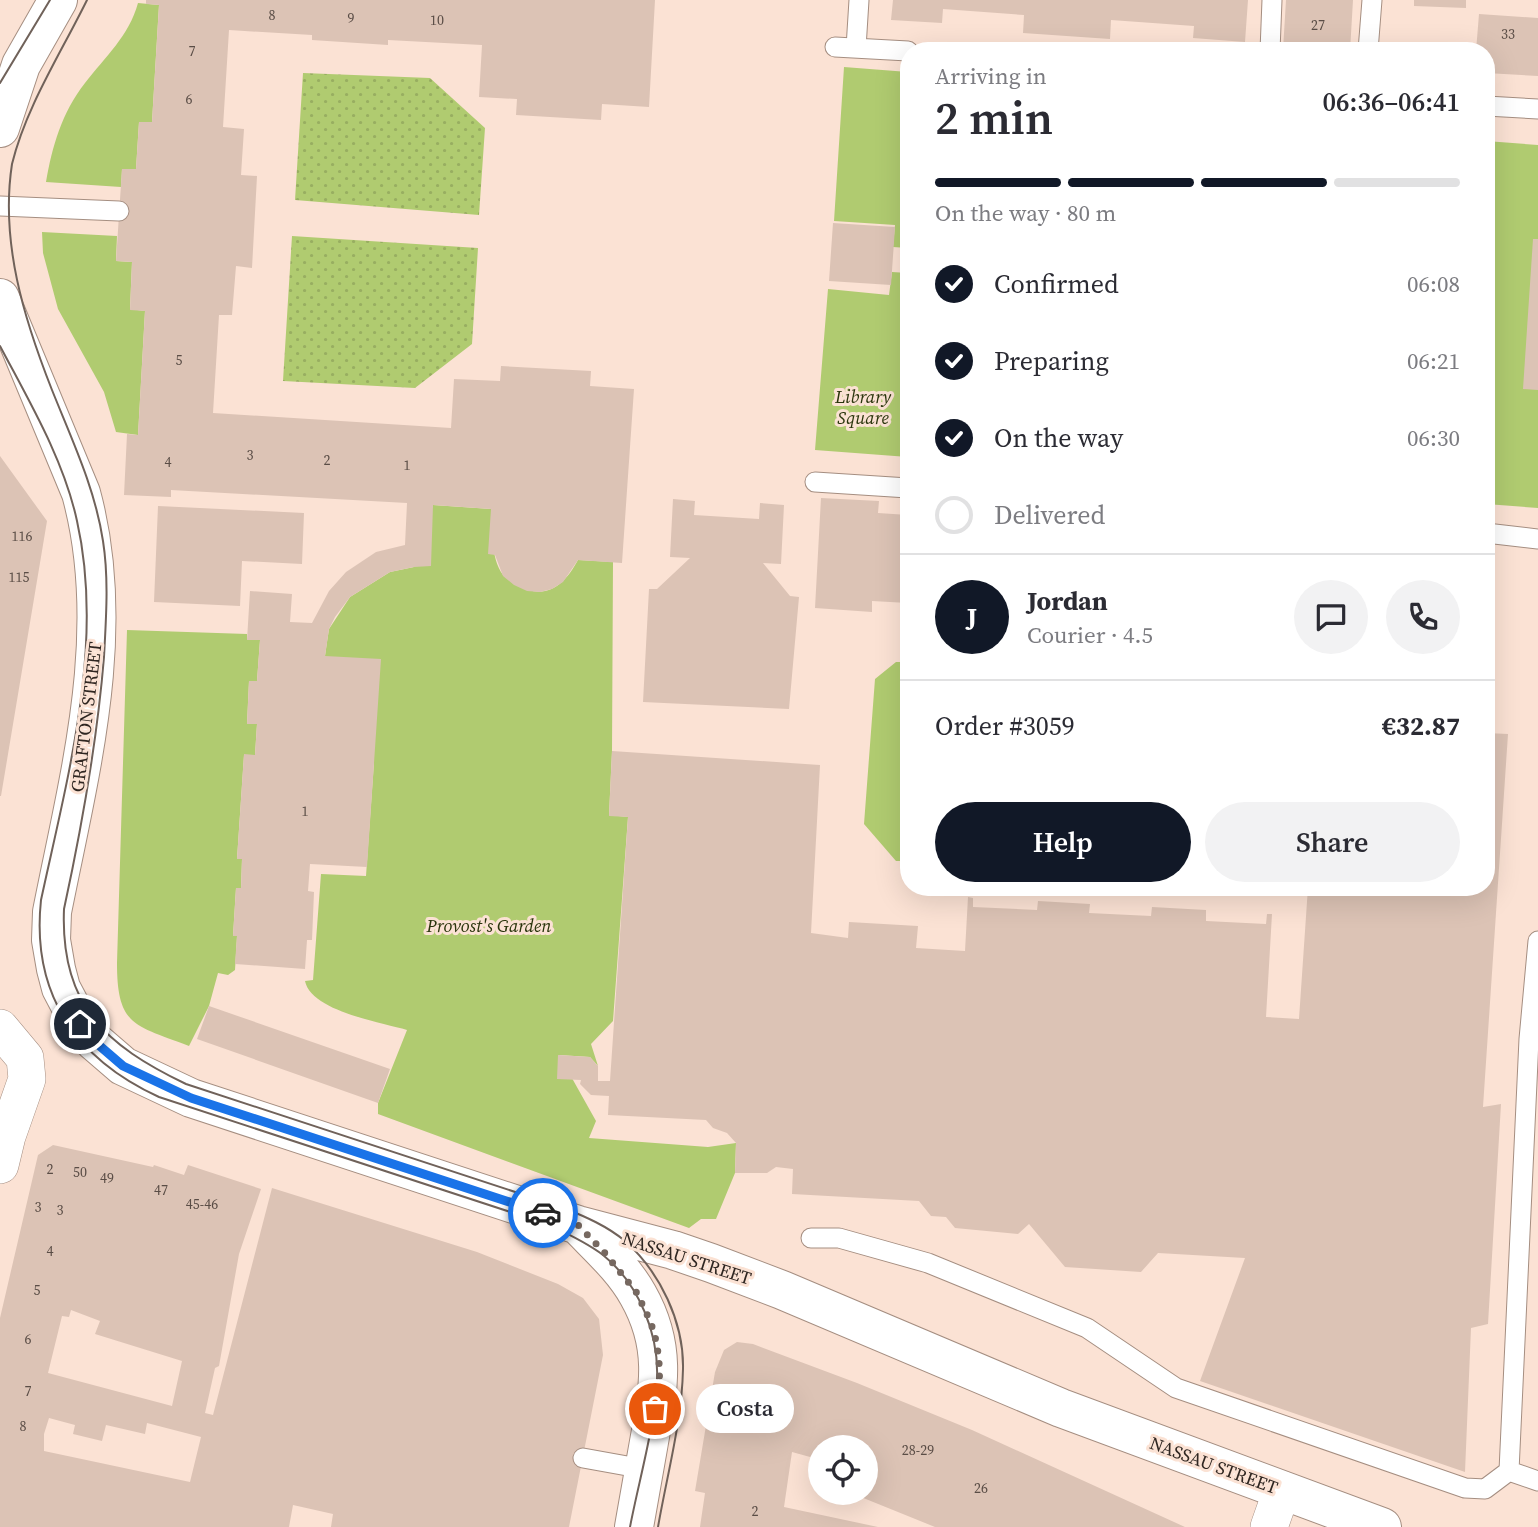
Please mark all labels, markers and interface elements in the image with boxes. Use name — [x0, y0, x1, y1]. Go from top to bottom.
house number: 8 — [269, 5, 276, 25]
house number: 9 — [348, 8, 355, 28]
house number: 10 — [430, 10, 444, 30]
house number: 27 — [1311, 15, 1325, 35]
house number: 33 — [1501, 24, 1515, 44]
house number: 7 — [189, 41, 196, 61]
text: Arriving in — [935, 60, 1047, 92]
text: 06:36–06:41 — [1323, 84, 1460, 120]
text: 2 min — [935, 86, 1053, 149]
house number: 6 — [186, 89, 193, 109]
text: On the way · 80 m — [935, 197, 1116, 229]
icon: check — [935, 265, 973, 303]
text: Confirmed — [994, 266, 1119, 302]
text: 06:08 — [1407, 268, 1460, 300]
icon: check — [935, 342, 973, 380]
text: Preparing — [994, 343, 1109, 379]
text: 06:21 — [1407, 345, 1460, 377]
house number: 5 — [176, 350, 183, 370]
park label: Library Square — [834, 384, 892, 430]
icon: check — [935, 419, 973, 457]
text: On the way — [994, 420, 1123, 456]
text: 06:30 — [1407, 422, 1460, 454]
house number: 3 — [247, 445, 254, 465]
house number: 2 — [324, 450, 331, 470]
house number: 4 — [165, 452, 172, 472]
house number: 1 — [404, 455, 411, 475]
text: Delivered — [994, 497, 1105, 533]
house number: 116 — [12, 526, 33, 546]
house number: 115 — [9, 567, 30, 587]
button: chat — [1294, 580, 1368, 654]
button: phone — [1386, 580, 1460, 654]
text: Jordan — [1027, 583, 1108, 619]
text: J — [967, 599, 977, 635]
text: Courier · 4.5 — [1027, 619, 1153, 651]
street label: GRAFTON STREET — [64, 640, 108, 793]
text: Order #3059 — [935, 708, 1075, 744]
text: €32.87 — [1382, 708, 1460, 744]
house number: 1 — [302, 801, 309, 821]
button: Help — [935, 802, 1191, 882]
button: Share — [1205, 802, 1460, 882]
park label: Provost's Garden — [426, 913, 552, 938]
pin — [50, 994, 110, 1054]
icon: home — [61, 1005, 99, 1043]
house number: 2 — [47, 1159, 54, 1179]
house number: 50 — [73, 1162, 87, 1182]
house number: 49 — [100, 1168, 114, 1188]
courier — [508, 1178, 578, 1248]
house number: 47 — [154, 1180, 168, 1200]
house number: 45-46 — [186, 1194, 218, 1214]
icon: car — [524, 1194, 562, 1232]
house number: 3 — [35, 1197, 42, 1217]
house number: 3 — [57, 1200, 64, 1220]
street label: NASSAU STREET — [619, 1225, 755, 1291]
house number: 4 — [47, 1241, 54, 1261]
house number: 5 — [34, 1280, 41, 1300]
house number: 6 — [25, 1329, 32, 1349]
pin — [625, 1379, 685, 1439]
house number: 7 — [25, 1381, 32, 1401]
callout: Costa — [697, 1384, 795, 1434]
icon: bag — [636, 1390, 674, 1428]
text: Costa — [716, 1392, 774, 1424]
house number: 8 — [20, 1416, 27, 1436]
street label: NASSAU STREET — [1147, 1430, 1282, 1500]
map controls — [808, 1435, 878, 1505]
button: locate — [808, 1435, 878, 1505]
house number: 28-29 — [902, 1440, 934, 1460]
house number: 26 — [974, 1478, 988, 1498]
house number: 2 — [752, 1501, 759, 1521]

